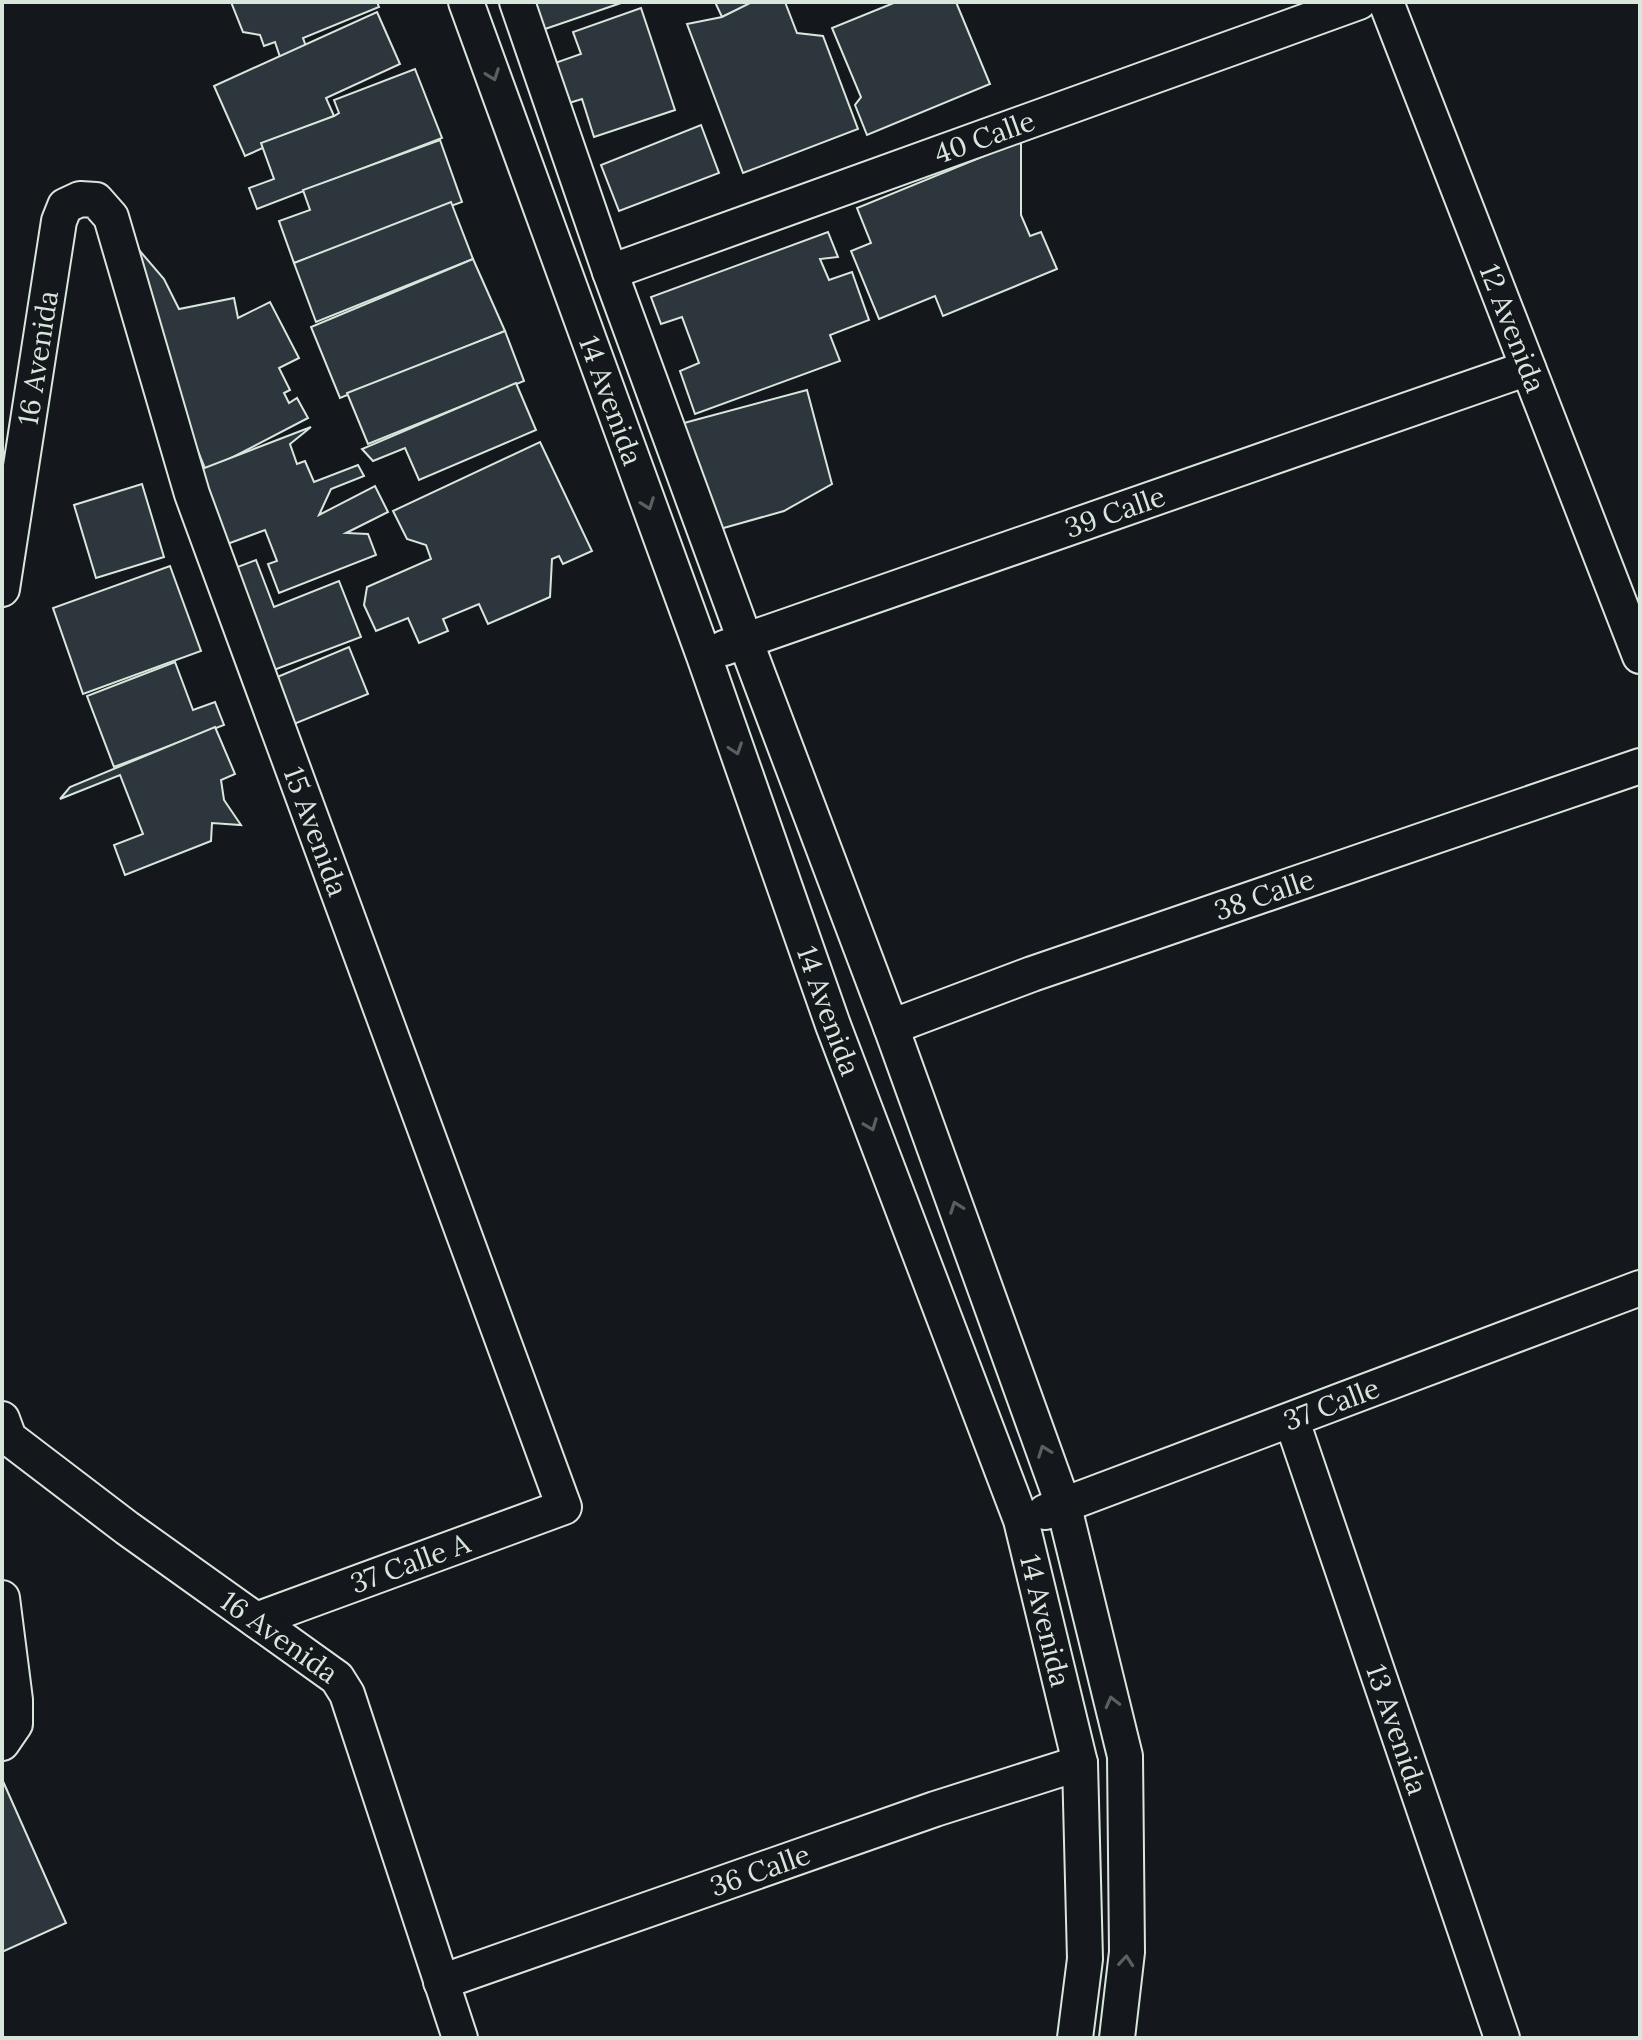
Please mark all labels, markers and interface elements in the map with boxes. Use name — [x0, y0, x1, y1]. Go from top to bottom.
one-way arrow — [483, 67, 500, 81]
street label: 40 Calle — [929, 102, 1040, 172]
street label: 12 Avenida — [1472, 259, 1554, 398]
street label: 16 Avenida — [10, 288, 66, 428]
street label: 14 Avenida — [571, 331, 651, 470]
street label: 39 Calle — [1060, 478, 1170, 546]
one-way arrow — [639, 496, 655, 510]
one-way arrow — [727, 741, 743, 755]
street label: 15 Avenida — [276, 762, 356, 901]
street label: 38 Calle — [1210, 861, 1319, 928]
street label: 14 Avenida — [789, 941, 869, 1081]
one-way arrow — [861, 1117, 878, 1131]
one-way arrow — [949, 1201, 966, 1215]
street label: 37 Calle — [1278, 1370, 1384, 1439]
one-way arrow — [1038, 1445, 1054, 1459]
street label: 37 Calle A — [345, 1525, 475, 1601]
street label: 14 Avenida — [1012, 1551, 1079, 1691]
street label: 16 Avenida — [214, 1583, 345, 1691]
street label: 13 Avenida — [1358, 1660, 1436, 1800]
one-way arrow — [1104, 1696, 1121, 1710]
street label: 36 Calle — [705, 1836, 815, 1904]
one-way arrow — [1117, 1954, 1134, 1967]

